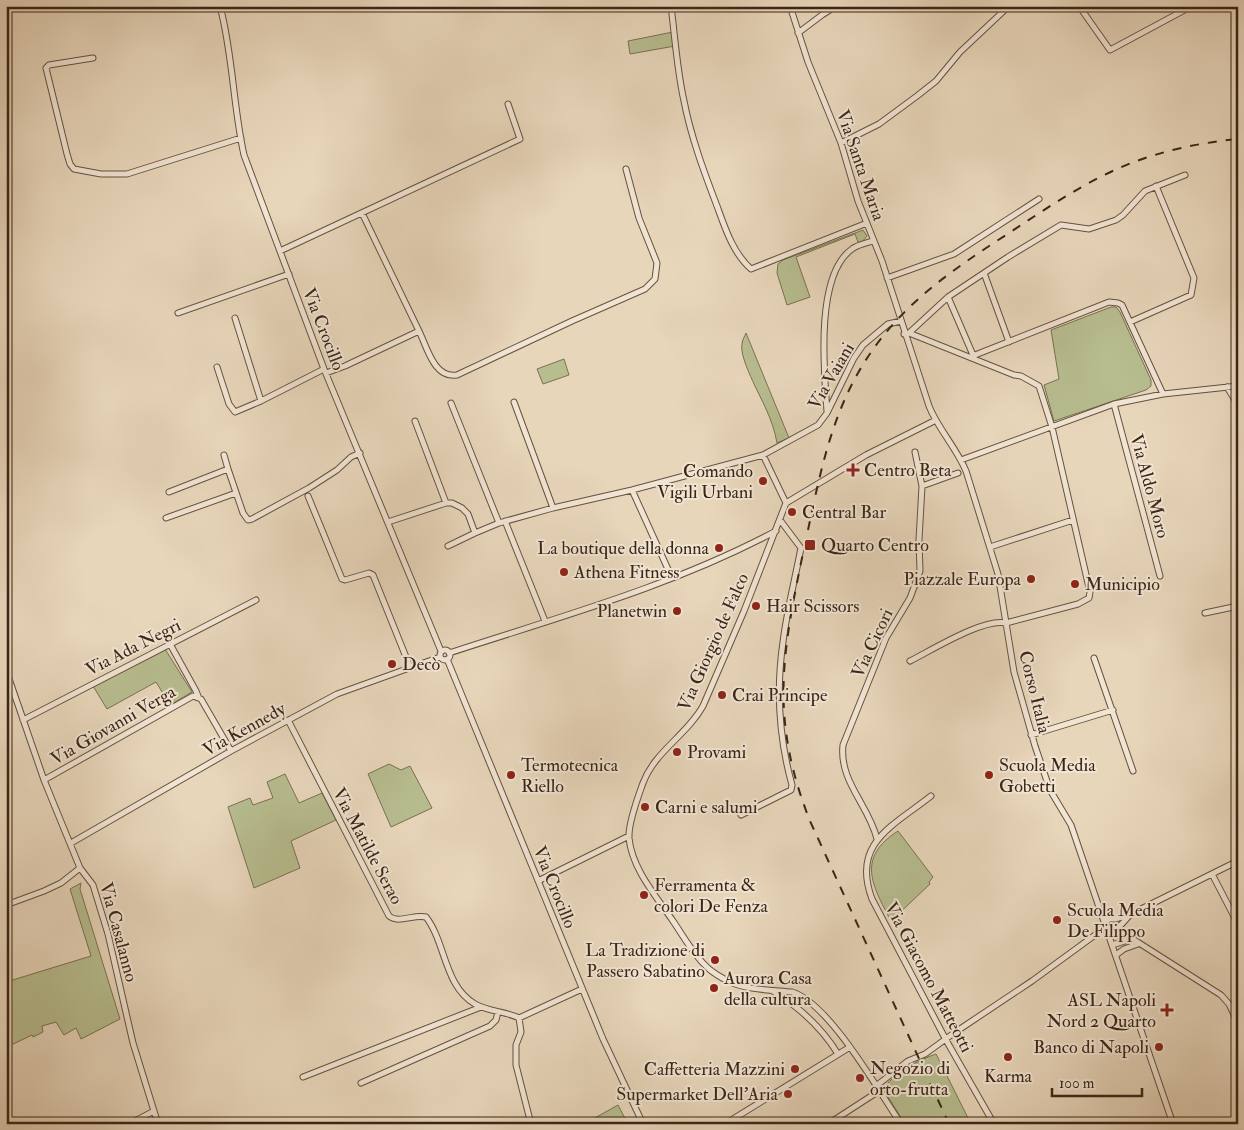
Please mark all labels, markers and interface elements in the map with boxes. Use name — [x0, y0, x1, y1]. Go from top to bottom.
street label: Via Santa Maria — [831, 107, 890, 224]
street label: Via Crocillo — [297, 285, 350, 374]
street label: Via Vaiani — [803, 338, 860, 414]
street label: Via Aldo Moro — [1125, 431, 1175, 541]
place label: Centro Beta — [864, 459, 952, 482]
place label: Comando Vigili Urbani — [657, 460, 753, 504]
marker: Centro Beta — [846, 463, 860, 477]
marker: Comando Vigili Urbani — [757, 475, 769, 487]
place label: Central Bar — [802, 501, 886, 524]
marker: Central Bar — [786, 506, 798, 518]
place label: Quarto Centro — [821, 534, 929, 557]
place label: La boutique della donna — [537, 537, 710, 560]
marker: Quarto Centro — [803, 538, 817, 552]
marker: La boutique della donna — [713, 542, 725, 554]
place label: Athena Fitness — [573, 561, 680, 584]
marker: Athena Fitness — [558, 566, 570, 578]
place label: Piazzale Europa — [904, 568, 1022, 591]
street label: Via Giorgio de Falco — [673, 569, 754, 715]
marker: Piazzale Europa — [1025, 573, 1037, 585]
place label: Municipio — [1085, 573, 1160, 596]
marker: Municipio — [1069, 578, 1081, 590]
place label: Hair Scissors — [766, 595, 859, 618]
place label: Planetwin — [597, 600, 667, 623]
marker: Hair Scissors — [750, 600, 762, 612]
marker: Planetwin — [671, 605, 683, 617]
street label: Via Cicori — [846, 605, 899, 681]
street label: Via Ada Negri — [82, 614, 185, 681]
street label: Corso Italia — [1013, 648, 1056, 736]
place label: Decò — [402, 653, 440, 676]
marker: Decò — [386, 658, 398, 670]
street label: Via Giovanni Verga — [46, 680, 181, 771]
place label: Crai Principe — [732, 684, 828, 707]
marker: Crai Principe — [716, 689, 728, 701]
street label: Via Kennedy — [199, 697, 291, 762]
place label: Provami — [687, 741, 747, 764]
marker: Provami — [671, 746, 683, 758]
place label: Termotecnica Riello — [521, 754, 619, 798]
place label: Scuola Media Gobetti — [999, 754, 1096, 798]
marker: Termotecnica Riello — [505, 769, 517, 781]
marker: Scuola Media Gobetti — [983, 769, 995, 781]
street label: Via Matilde Serao — [327, 784, 408, 909]
place label: Carni e salumi — [655, 796, 758, 819]
marker: Carni e salumi — [639, 801, 651, 813]
street label: Via Crocillo — [528, 843, 582, 932]
place label: Ferramenta & colori De Fenza — [654, 874, 769, 918]
street label: Via Casalanno — [94, 880, 143, 985]
marker: Ferramenta & colori De Fenza — [638, 889, 650, 901]
street label: Via Giacomo Matteotti — [879, 898, 978, 1057]
place label: Scuola Media De Filippo — [1067, 899, 1164, 943]
marker: Scuola Media De Filippo — [1051, 914, 1063, 926]
place label: La Tradizione di Passero Sabatino — [585, 939, 705, 983]
marker: La Tradizione di Passero Sabatino — [709, 954, 721, 966]
place label: Aurora Casa della cultura — [723, 967, 813, 1011]
marker: Aurora Casa della cultura — [708, 982, 720, 994]
place label: ASL Napoli Nord 2 Quarto — [1046, 989, 1156, 1033]
marker: ASL Napoli Nord 2 Quarto — [1160, 1003, 1174, 1017]
place label: Banco di Napoli — [1033, 1036, 1149, 1059]
marker: Banco di Napoli — [1153, 1041, 1165, 1053]
marker: Karma — [1002, 1051, 1014, 1063]
place label: Negozio di orto-frutta — [870, 1057, 950, 1101]
place label: Caffetteria Mazzini — [644, 1058, 785, 1081]
marker: Caffetteria Mazzini — [789, 1063, 801, 1075]
place label: Karma — [984, 1065, 1033, 1088]
scale bar — [1052, 1065, 1142, 1097]
marker: Negozio di orto-frutta — [854, 1072, 866, 1084]
text: 100 m — [1059, 1074, 1095, 1093]
place label: Supermarket Dell'Aria — [616, 1083, 779, 1106]
marker: Supermarket Dell'Aria — [782, 1088, 794, 1100]

